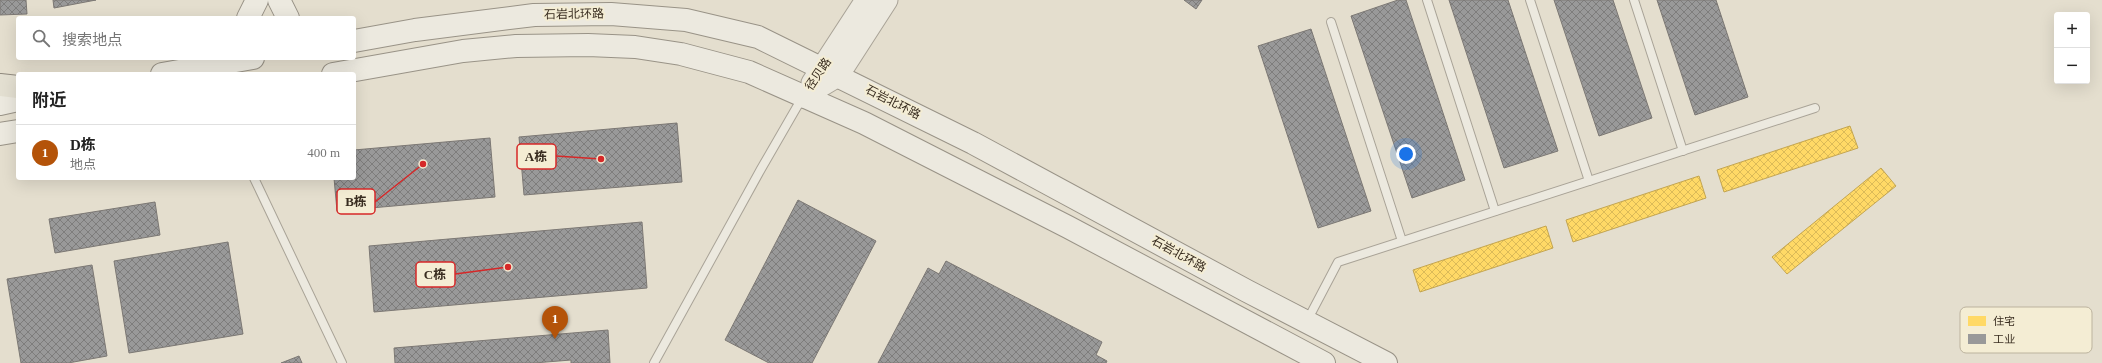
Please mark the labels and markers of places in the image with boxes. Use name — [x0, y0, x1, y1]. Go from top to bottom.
callout: A栋 — [517, 144, 556, 169]
callout: B栋 — [337, 189, 375, 214]
callout: C栋 — [416, 262, 455, 287]
pin: 1 — [542, 306, 568, 339]

